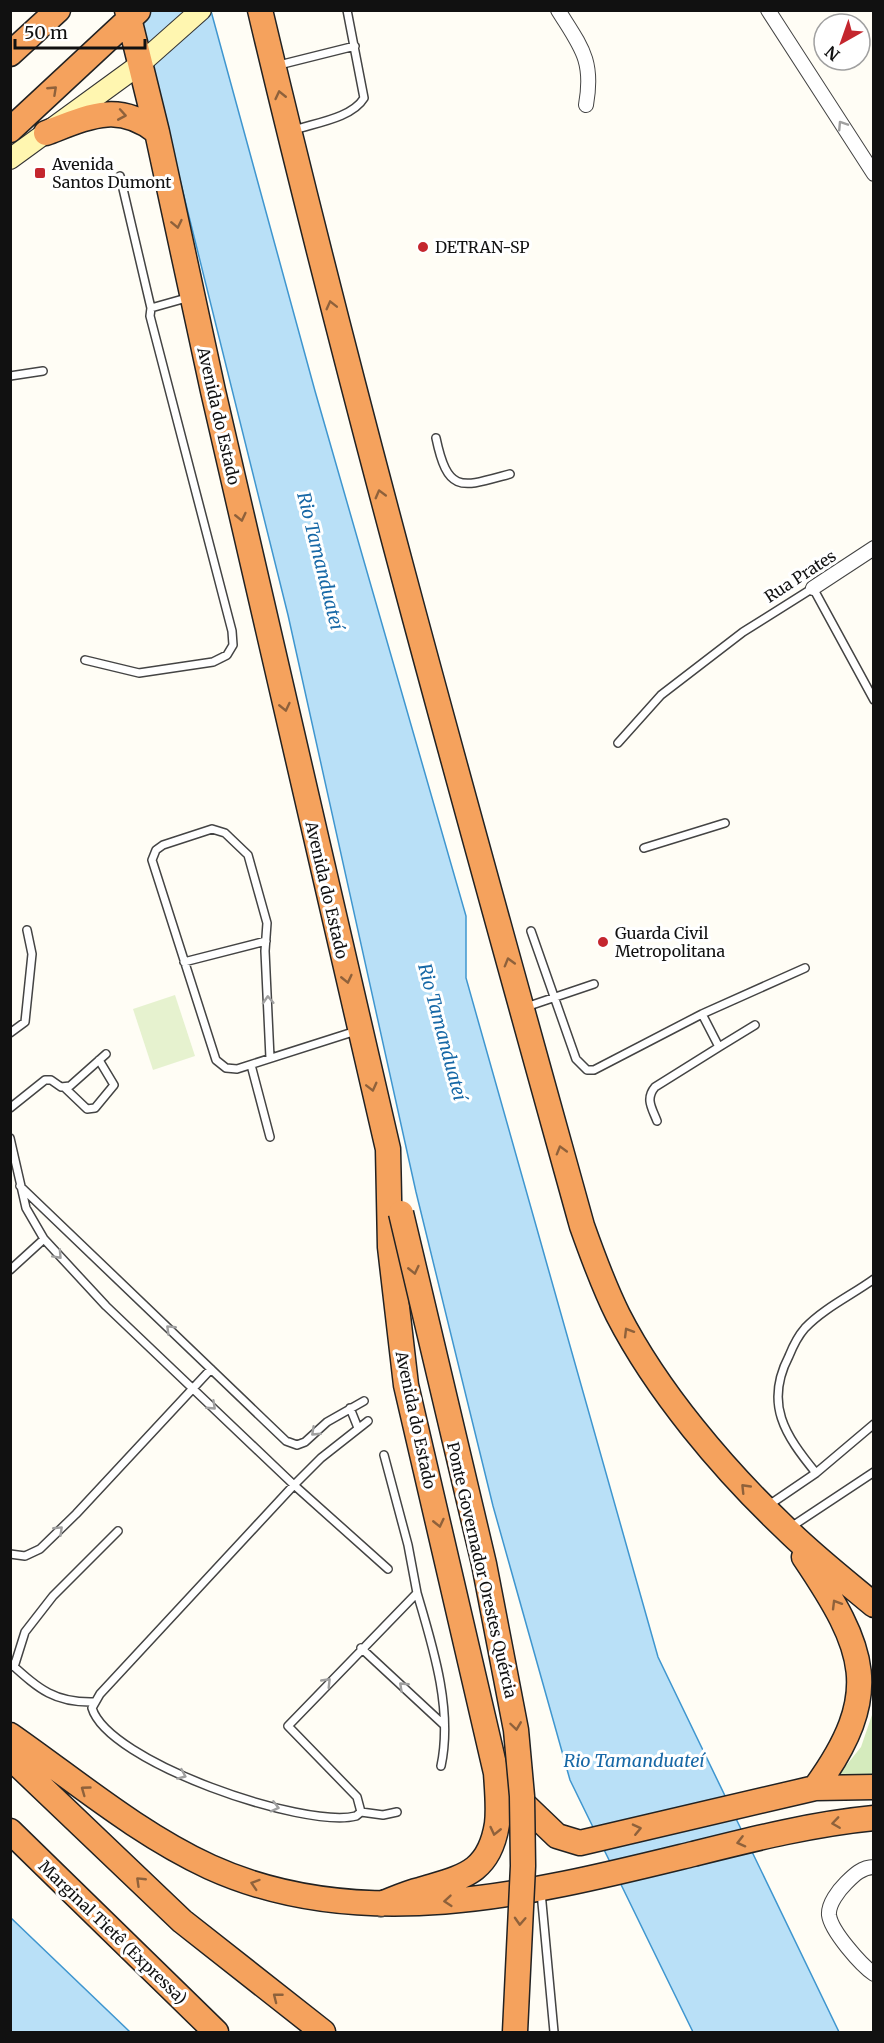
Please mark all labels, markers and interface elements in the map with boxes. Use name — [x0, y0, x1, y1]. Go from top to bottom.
scale bar — [15, 12, 146, 50]
north arrow — [812, 12, 872, 72]
text: 50 m — [24, 21, 68, 44]
text: N — [821, 42, 844, 65]
one-way arrow — [47, 86, 57, 97]
one-way arrow — [275, 91, 288, 101]
one-way arrow — [117, 108, 127, 121]
one-way arrow — [837, 121, 849, 131]
place label: Avenida Santos Dumont — [51, 154, 172, 192]
marker: Avenida Santos Dumont — [33, 166, 47, 180]
one-way arrow — [170, 218, 183, 228]
place label: DETRAN-SP — [435, 237, 530, 257]
marker: DETRAN-SP — [416, 240, 430, 254]
one-way arrow — [326, 300, 338, 311]
street label: Avenida do Estado — [193, 344, 245, 487]
one-way arrow — [375, 489, 388, 499]
water label: Rio Tamanduateí — [292, 490, 349, 634]
one-way arrow — [234, 511, 247, 521]
street label: Rua Prates — [760, 545, 840, 607]
one-way arrow — [277, 701, 290, 711]
street label: Avenida do Estado — [301, 818, 353, 961]
place label: Guarda Civil Metropolitana — [615, 923, 725, 961]
marker: Guarda Civil Metropolitana — [596, 935, 610, 949]
one-way arrow — [503, 957, 516, 967]
water label: Rio Tamanduateí — [413, 961, 472, 1105]
one-way arrow — [340, 973, 353, 983]
one-way arrow — [262, 995, 275, 1005]
one-way arrow — [365, 1081, 378, 1091]
one-way arrow — [556, 1145, 568, 1156]
one-way arrow — [51, 1248, 62, 1258]
one-way arrow — [407, 1264, 420, 1274]
one-way arrow — [167, 1326, 178, 1337]
one-way arrow — [624, 1328, 636, 1338]
street label: Avenida do Estado — [391, 1348, 440, 1491]
one-way arrow — [205, 1399, 216, 1410]
one-way arrow — [311, 1425, 322, 1436]
street label: Ponte Governador Orestes Quércia — [443, 1440, 521, 1700]
one-way arrow — [741, 1485, 752, 1496]
one-way arrow — [432, 1518, 445, 1528]
one-way arrow — [53, 1526, 63, 1537]
one-way arrow — [832, 1600, 843, 1610]
one-way arrow — [320, 1679, 331, 1689]
one-way arrow — [399, 1682, 409, 1693]
one-way arrow — [509, 1722, 521, 1731]
water label: Rio Tamanduateí — [563, 1749, 706, 1772]
one-way arrow — [175, 1768, 186, 1780]
one-way arrow — [81, 1787, 92, 1798]
one-way arrow — [270, 1800, 280, 1813]
one-way arrow — [831, 1816, 840, 1828]
one-way arrow — [631, 1824, 641, 1837]
one-way arrow — [489, 1826, 502, 1836]
one-way arrow — [737, 1835, 747, 1848]
street label: Marginal Tietê (Expressa) — [35, 1856, 191, 2008]
one-way arrow — [136, 1877, 147, 1888]
one-way arrow — [250, 1879, 261, 1891]
one-way arrow — [444, 1895, 453, 1908]
one-way arrow — [514, 1916, 527, 1925]
one-way arrow — [273, 1993, 284, 2004]

